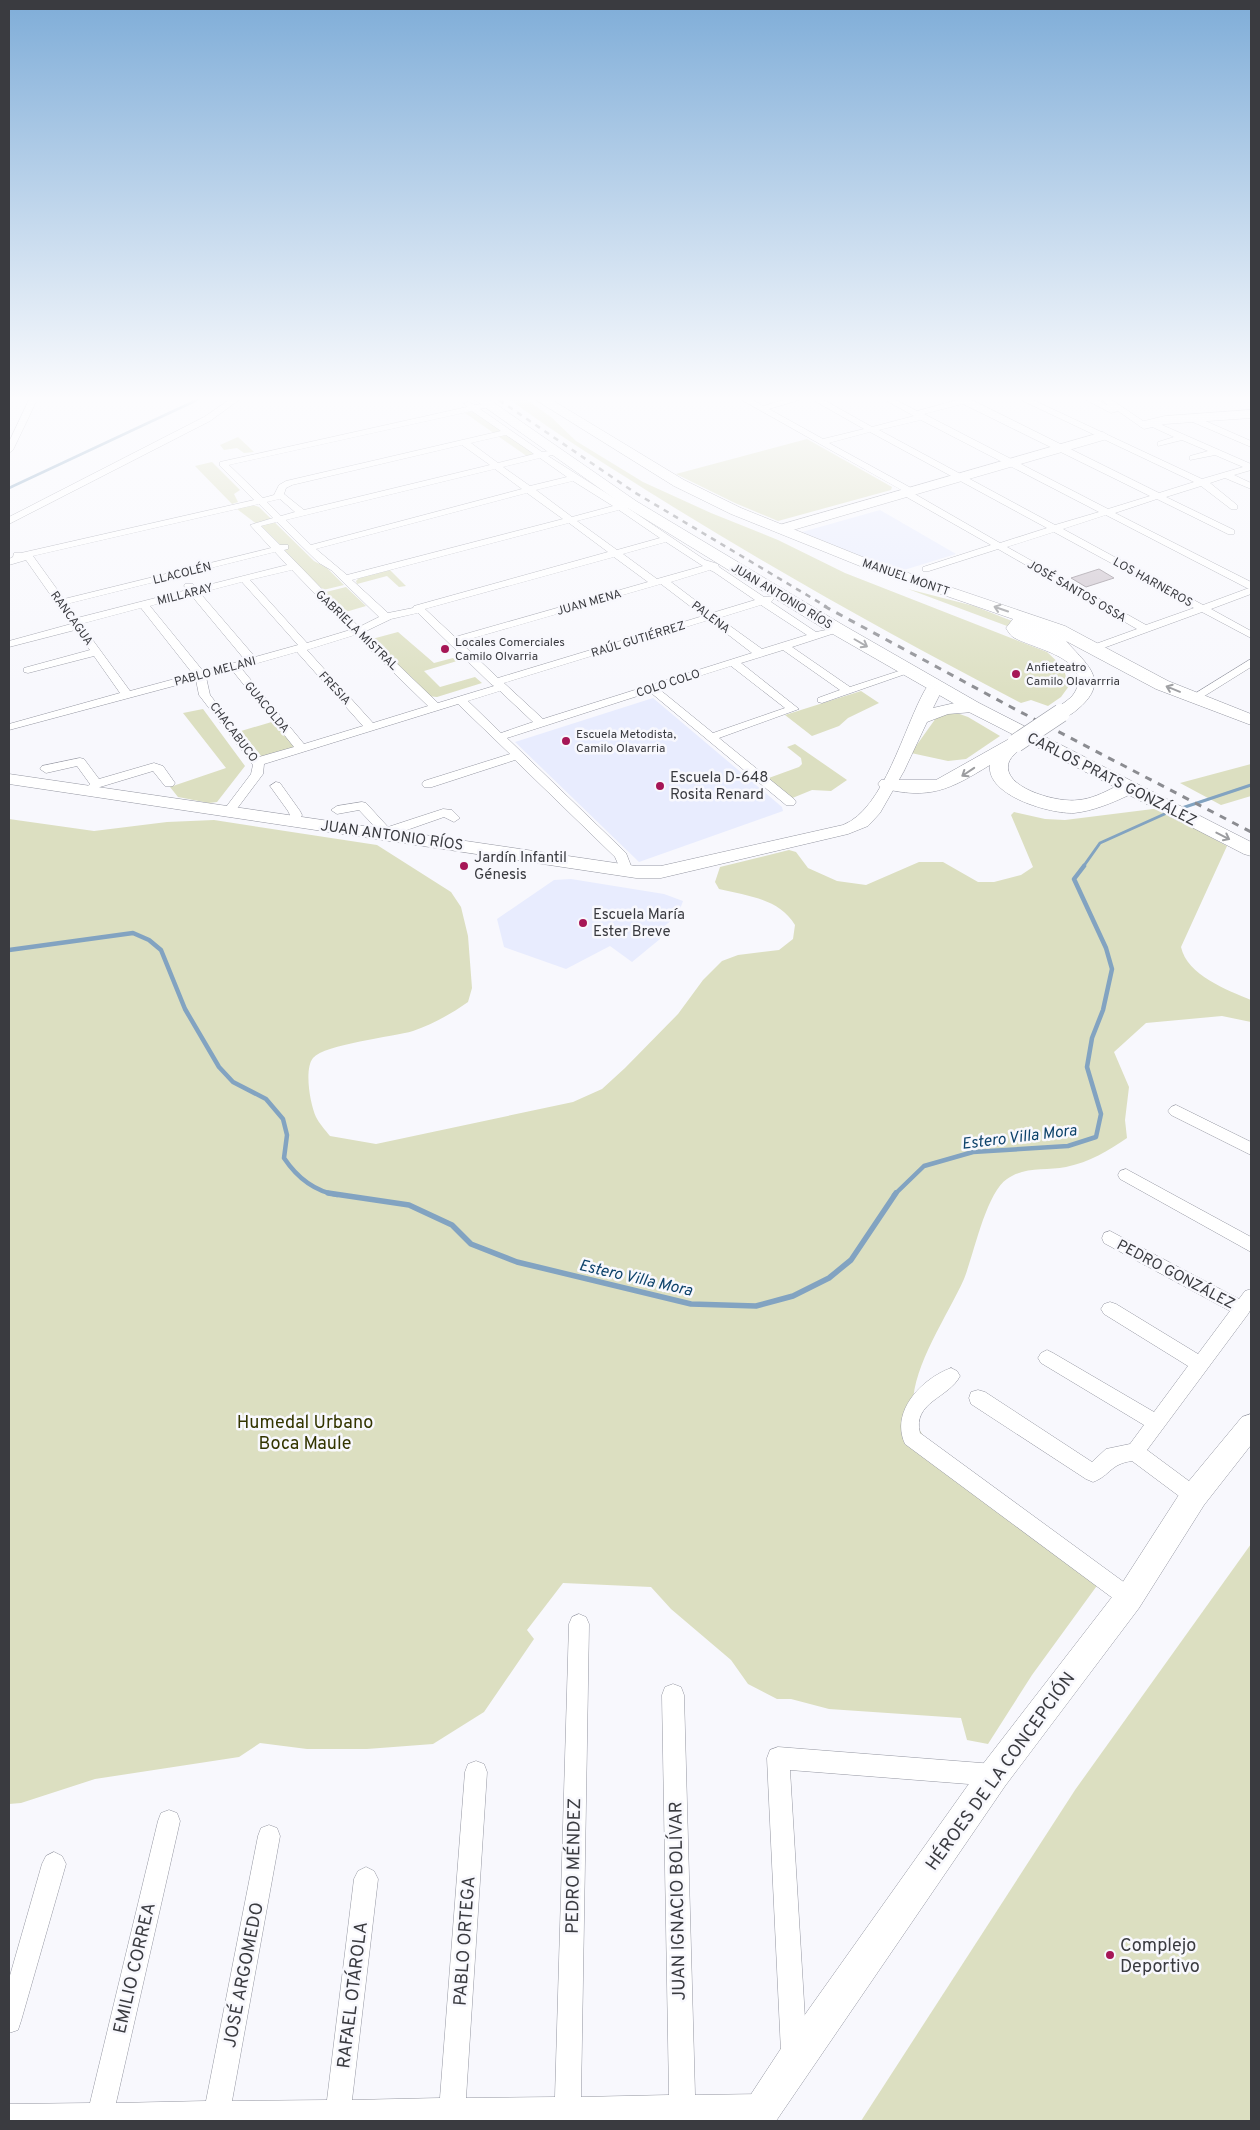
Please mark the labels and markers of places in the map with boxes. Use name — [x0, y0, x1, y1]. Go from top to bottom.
place label: Locales Comerciales Camilo Olvarria — [455, 635, 565, 665]
marker: Locales Comerciales Camilo Olvarria — [439, 643, 451, 655]
place label: Anfieteatro Camilo Olavarrria — [1026, 660, 1120, 690]
marker: Anfieteatro Camilo Olavarrria — [1010, 668, 1022, 680]
place label: Escuela Metodista, Camilo Olavarria — [576, 727, 676, 757]
marker: Escuela Metodista, Camilo Olavarria — [560, 735, 572, 747]
place label: Escuela D-648 Rosita Renard — [670, 769, 768, 805]
marker: Escuela D-648 Rosita Renard — [654, 780, 666, 792]
place label: Jardín Infantil Génesis — [474, 849, 567, 885]
marker: Jardín Infantil Génesis — [458, 860, 470, 872]
place label: Escuela María Ester Breve — [593, 906, 685, 942]
marker: Escuela María Ester Breve — [577, 917, 589, 929]
place label: Complejo Deportivo — [1120, 1935, 1200, 1979]
marker: Complejo Deportivo — [1104, 1949, 1116, 1961]

